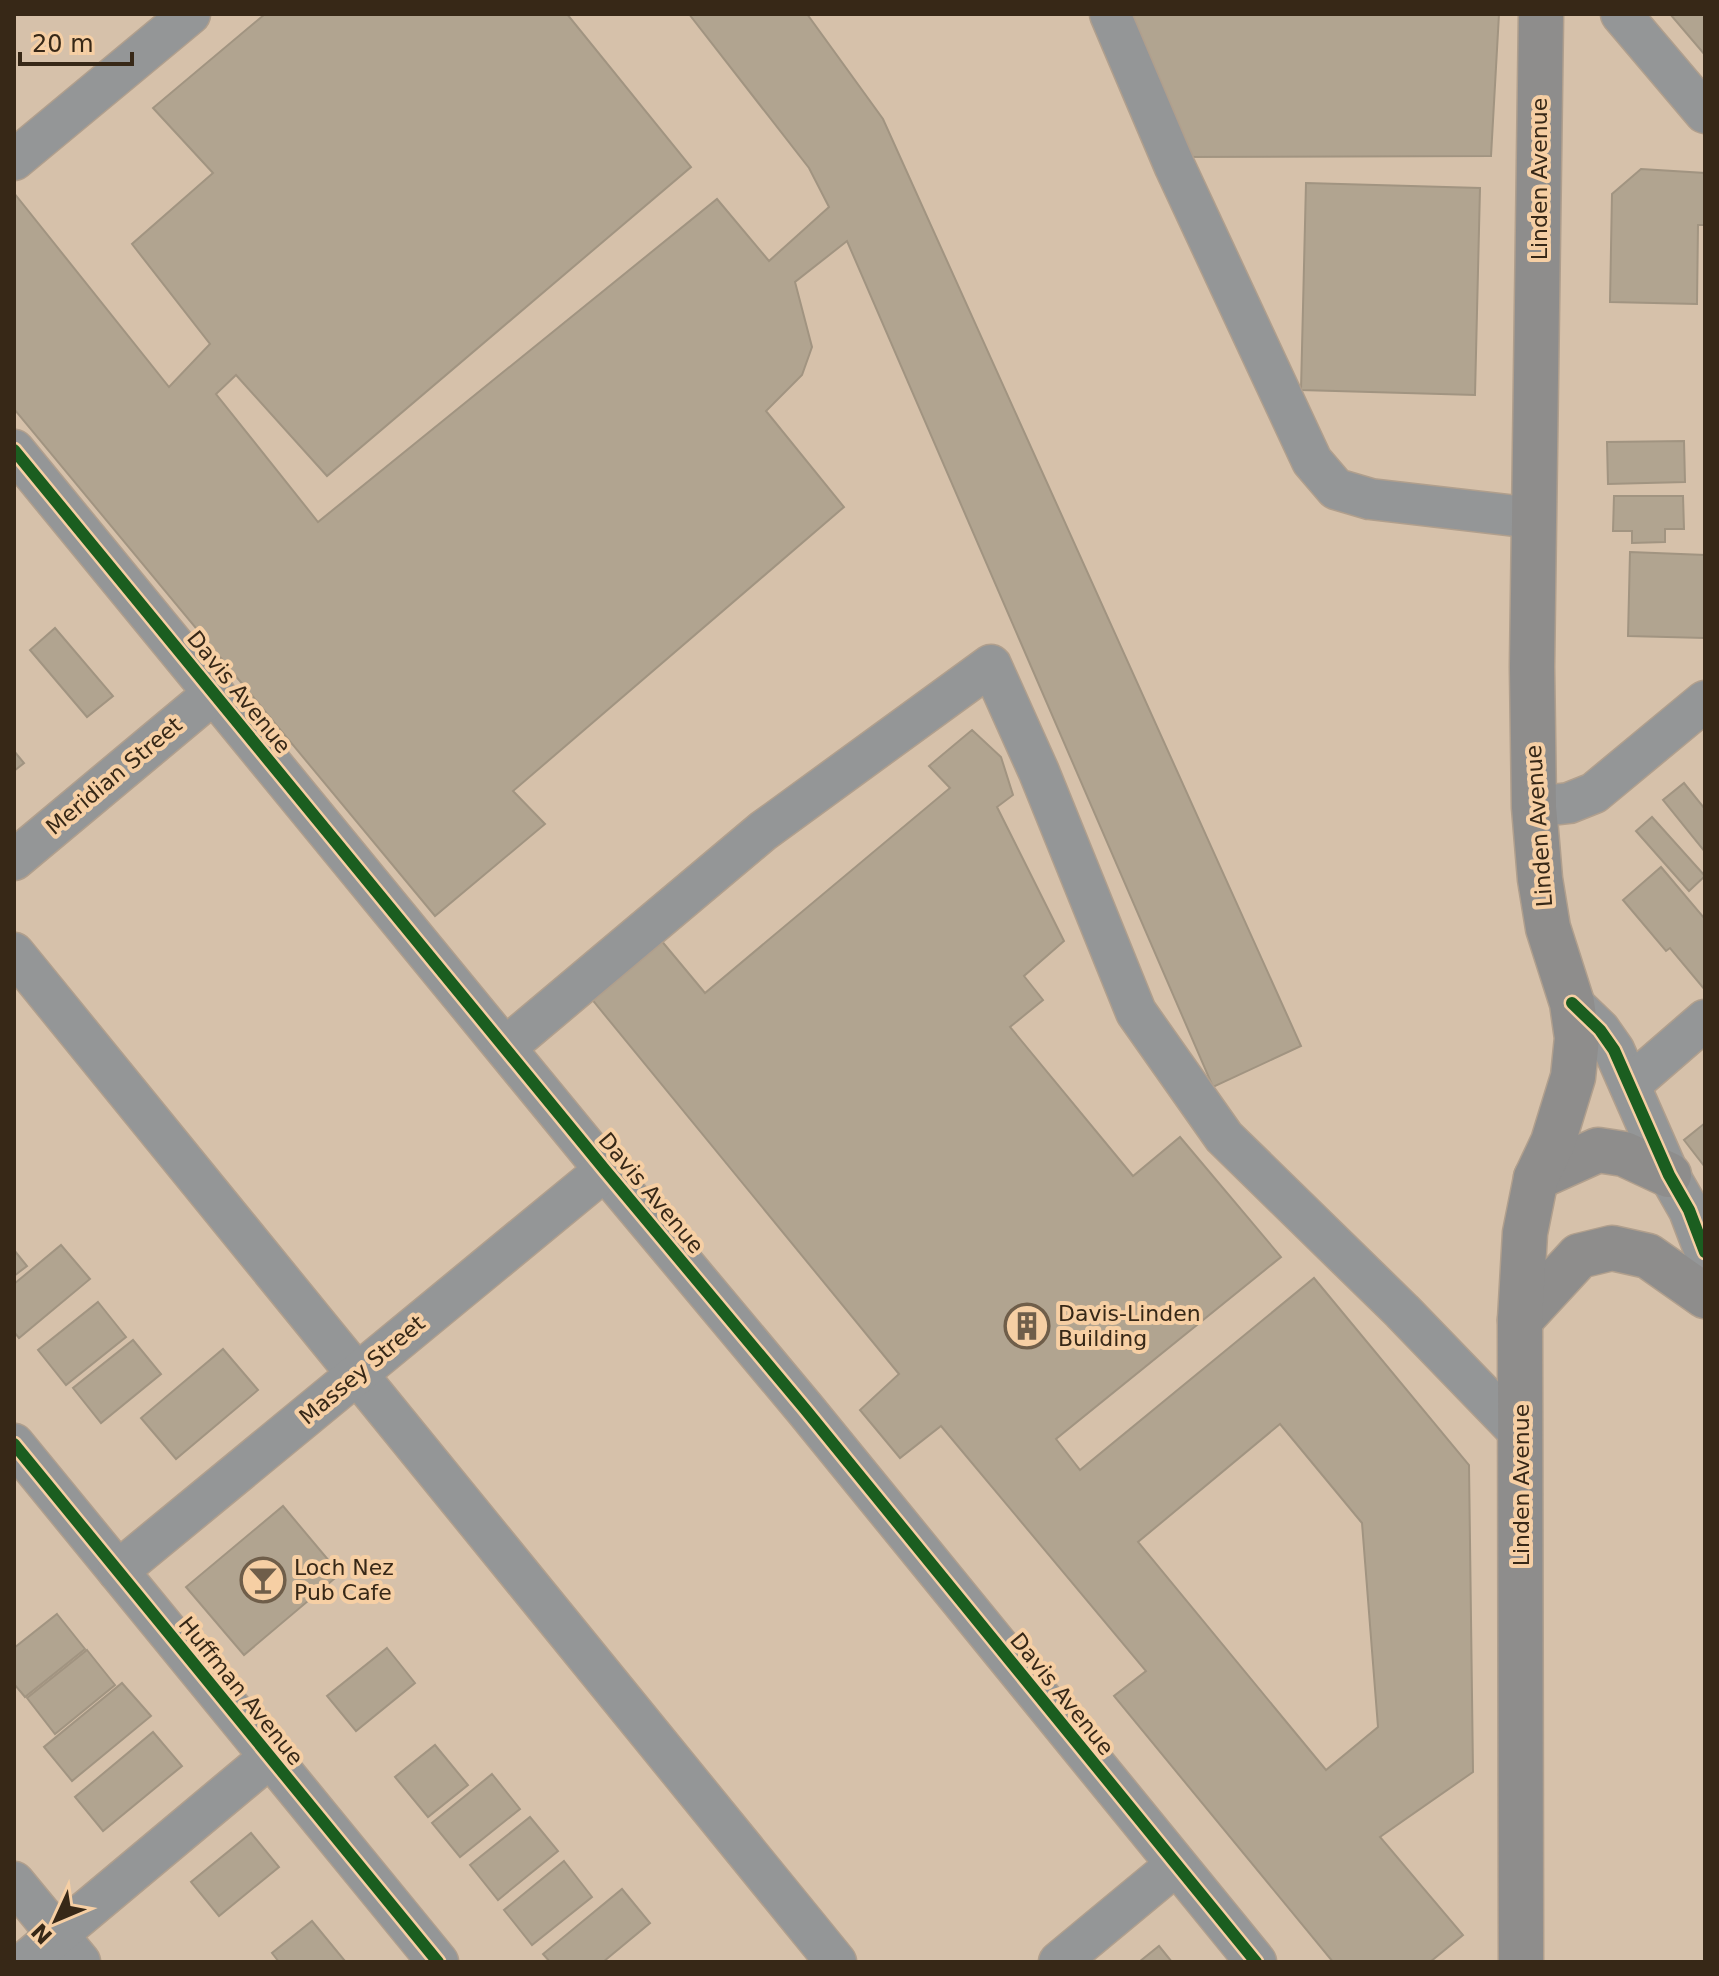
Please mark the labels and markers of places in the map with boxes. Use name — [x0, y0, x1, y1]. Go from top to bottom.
place label: Davis-Linden Building — [1058, 1301, 1201, 1351]
building icon: Davis-Linden Building — [1003, 1302, 1051, 1350]
place label: Loch Nez Pub Cafe — [294, 1555, 394, 1605]
bar icon: Loch Nez Pub Cafe — [239, 1556, 287, 1604]

